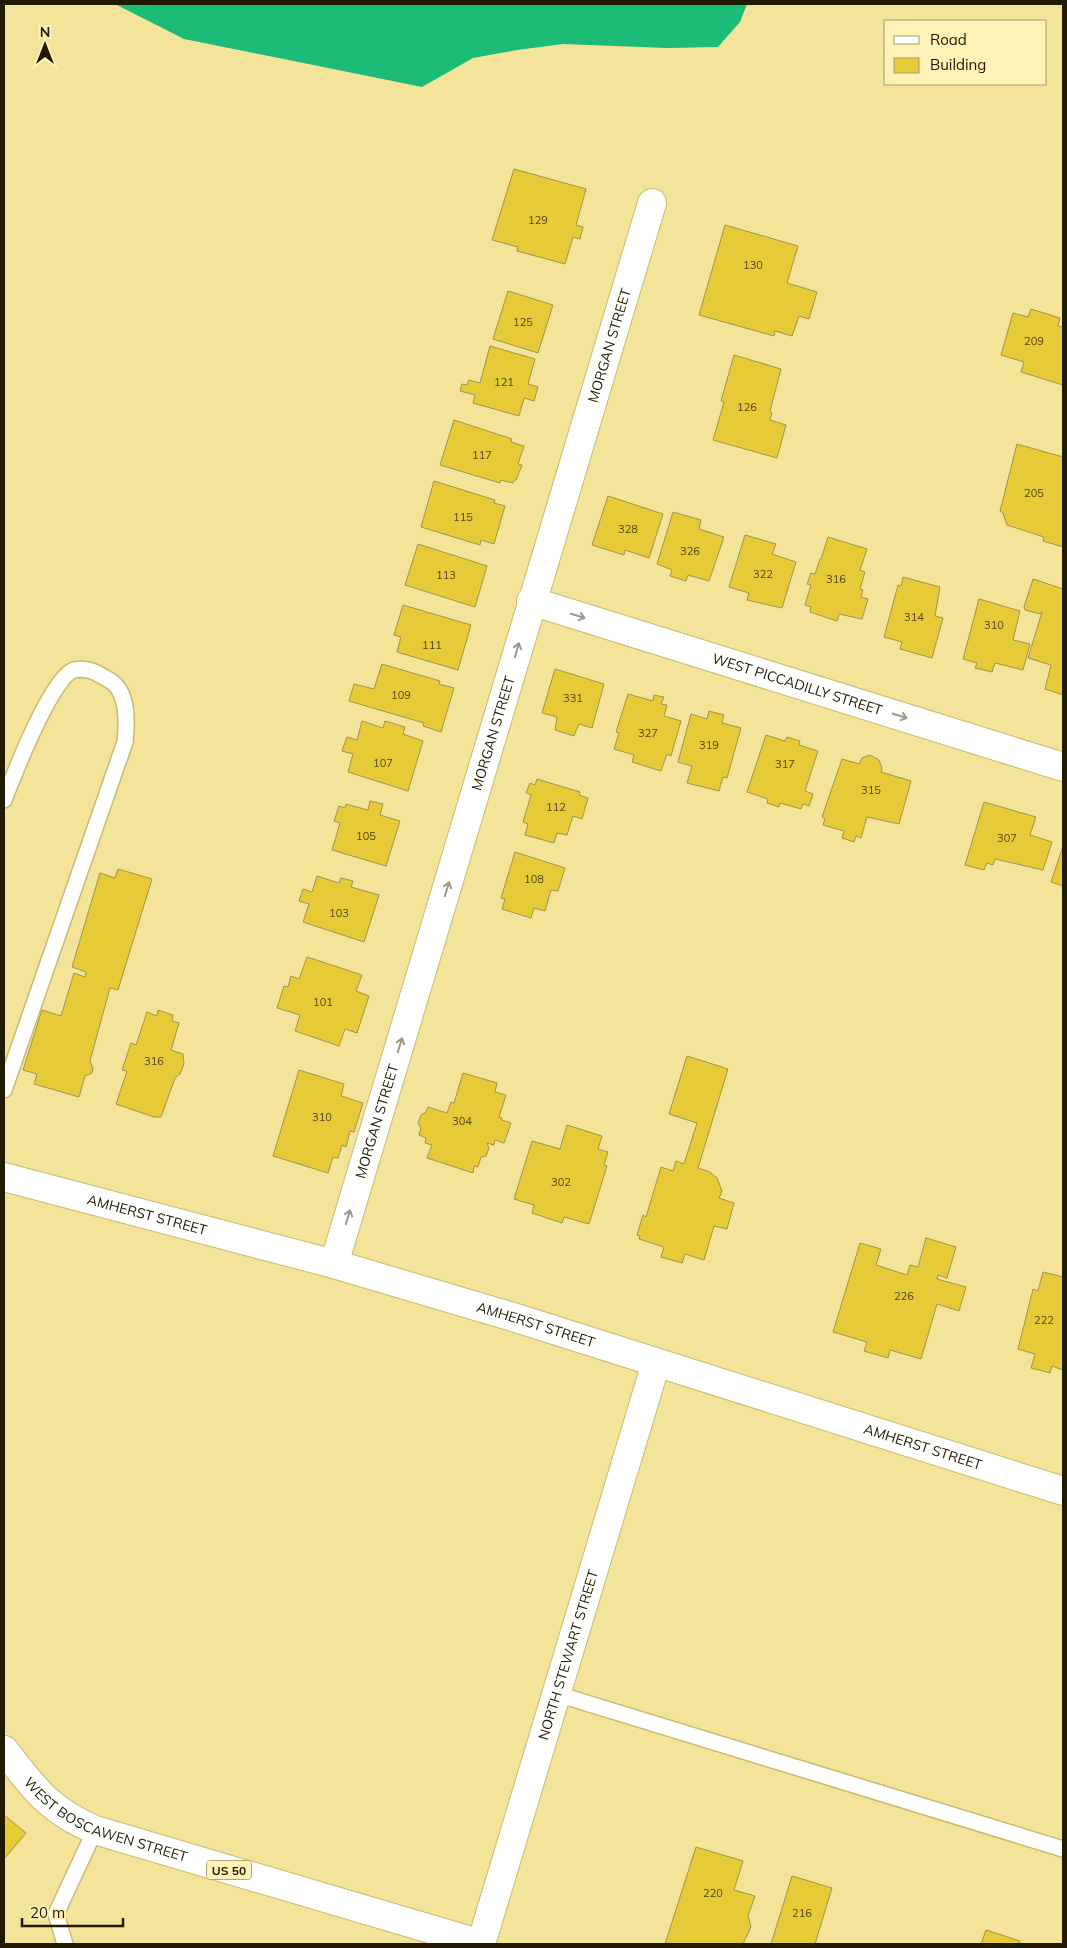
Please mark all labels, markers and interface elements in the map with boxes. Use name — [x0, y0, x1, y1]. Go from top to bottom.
north arrow — [20, 20, 70, 70]
legend — [884, 20, 1047, 85]
text: N — [40, 23, 50, 41]
text: Road — [930, 30, 967, 49]
text: Building — [930, 55, 986, 74]
house number: 129 — [528, 213, 548, 227]
house number: 130 — [743, 258, 763, 272]
street label: MORGAN STREET — [584, 285, 635, 405]
house number: 125 — [513, 315, 533, 329]
house number: 209 — [1024, 334, 1044, 348]
house number: 121 — [494, 375, 514, 389]
house number: 126 — [737, 400, 757, 414]
house number: 117 — [472, 448, 492, 462]
house number: 205 — [1024, 486, 1044, 500]
house number: 115 — [453, 510, 473, 524]
house number: 328 — [618, 522, 638, 536]
house number: 326 — [680, 544, 700, 558]
house number: 322 — [753, 567, 773, 581]
house number: 113 — [436, 568, 456, 582]
house number: 316 — [826, 572, 846, 586]
house number: 314 — [904, 610, 924, 624]
one-way arrow — [570, 611, 586, 621]
house number: 310 — [984, 618, 1004, 632]
house number: 111 — [422, 638, 442, 652]
one-way arrow — [513, 642, 523, 658]
street label: WEST PICCADILLY STREET — [710, 649, 885, 719]
street label: MORGAN STREET — [467, 673, 519, 793]
house number: 109 — [391, 688, 411, 702]
house number: 331 — [563, 691, 583, 705]
one-way arrow — [892, 712, 908, 722]
house number: 327 — [638, 726, 658, 740]
house number: 319 — [699, 738, 719, 752]
house number: 107 — [373, 756, 393, 770]
house number: 317 — [775, 757, 795, 771]
house number: 315 — [861, 783, 881, 797]
house number: 112 — [546, 800, 566, 814]
house number: 105 — [356, 829, 376, 843]
house number: 307 — [997, 831, 1017, 845]
house number: 108 — [524, 872, 544, 886]
one-way arrow — [442, 882, 452, 898]
house number: 103 — [329, 906, 349, 920]
house number: 101 — [313, 995, 333, 1009]
one-way arrow — [395, 1037, 405, 1053]
house number: 316 — [144, 1054, 164, 1068]
street label: MORGAN STREET — [351, 1061, 403, 1181]
house number: 310 — [312, 1110, 332, 1124]
house number: 304 — [452, 1114, 472, 1128]
house number: 302 — [551, 1175, 571, 1189]
street label: AMHERST STREET — [85, 1190, 209, 1239]
one-way arrow — [343, 1210, 353, 1226]
house number: 226 — [894, 1289, 914, 1303]
street label: AMHERST STREET — [474, 1298, 598, 1352]
house number: 222 — [1034, 1313, 1054, 1327]
street label: AMHERST STREET — [862, 1420, 985, 1474]
street label: NORTH STEWART STREET — [534, 1567, 602, 1742]
street label: WEST BOSCAWEN STREET — [20, 1773, 190, 1866]
road number: US 50 — [206, 1860, 252, 1880]
house number: 220 — [703, 1886, 723, 1900]
scale bar — [22, 1896, 124, 1928]
text: 20 m — [30, 1903, 65, 1922]
house number: 216 — [792, 1906, 812, 1920]

